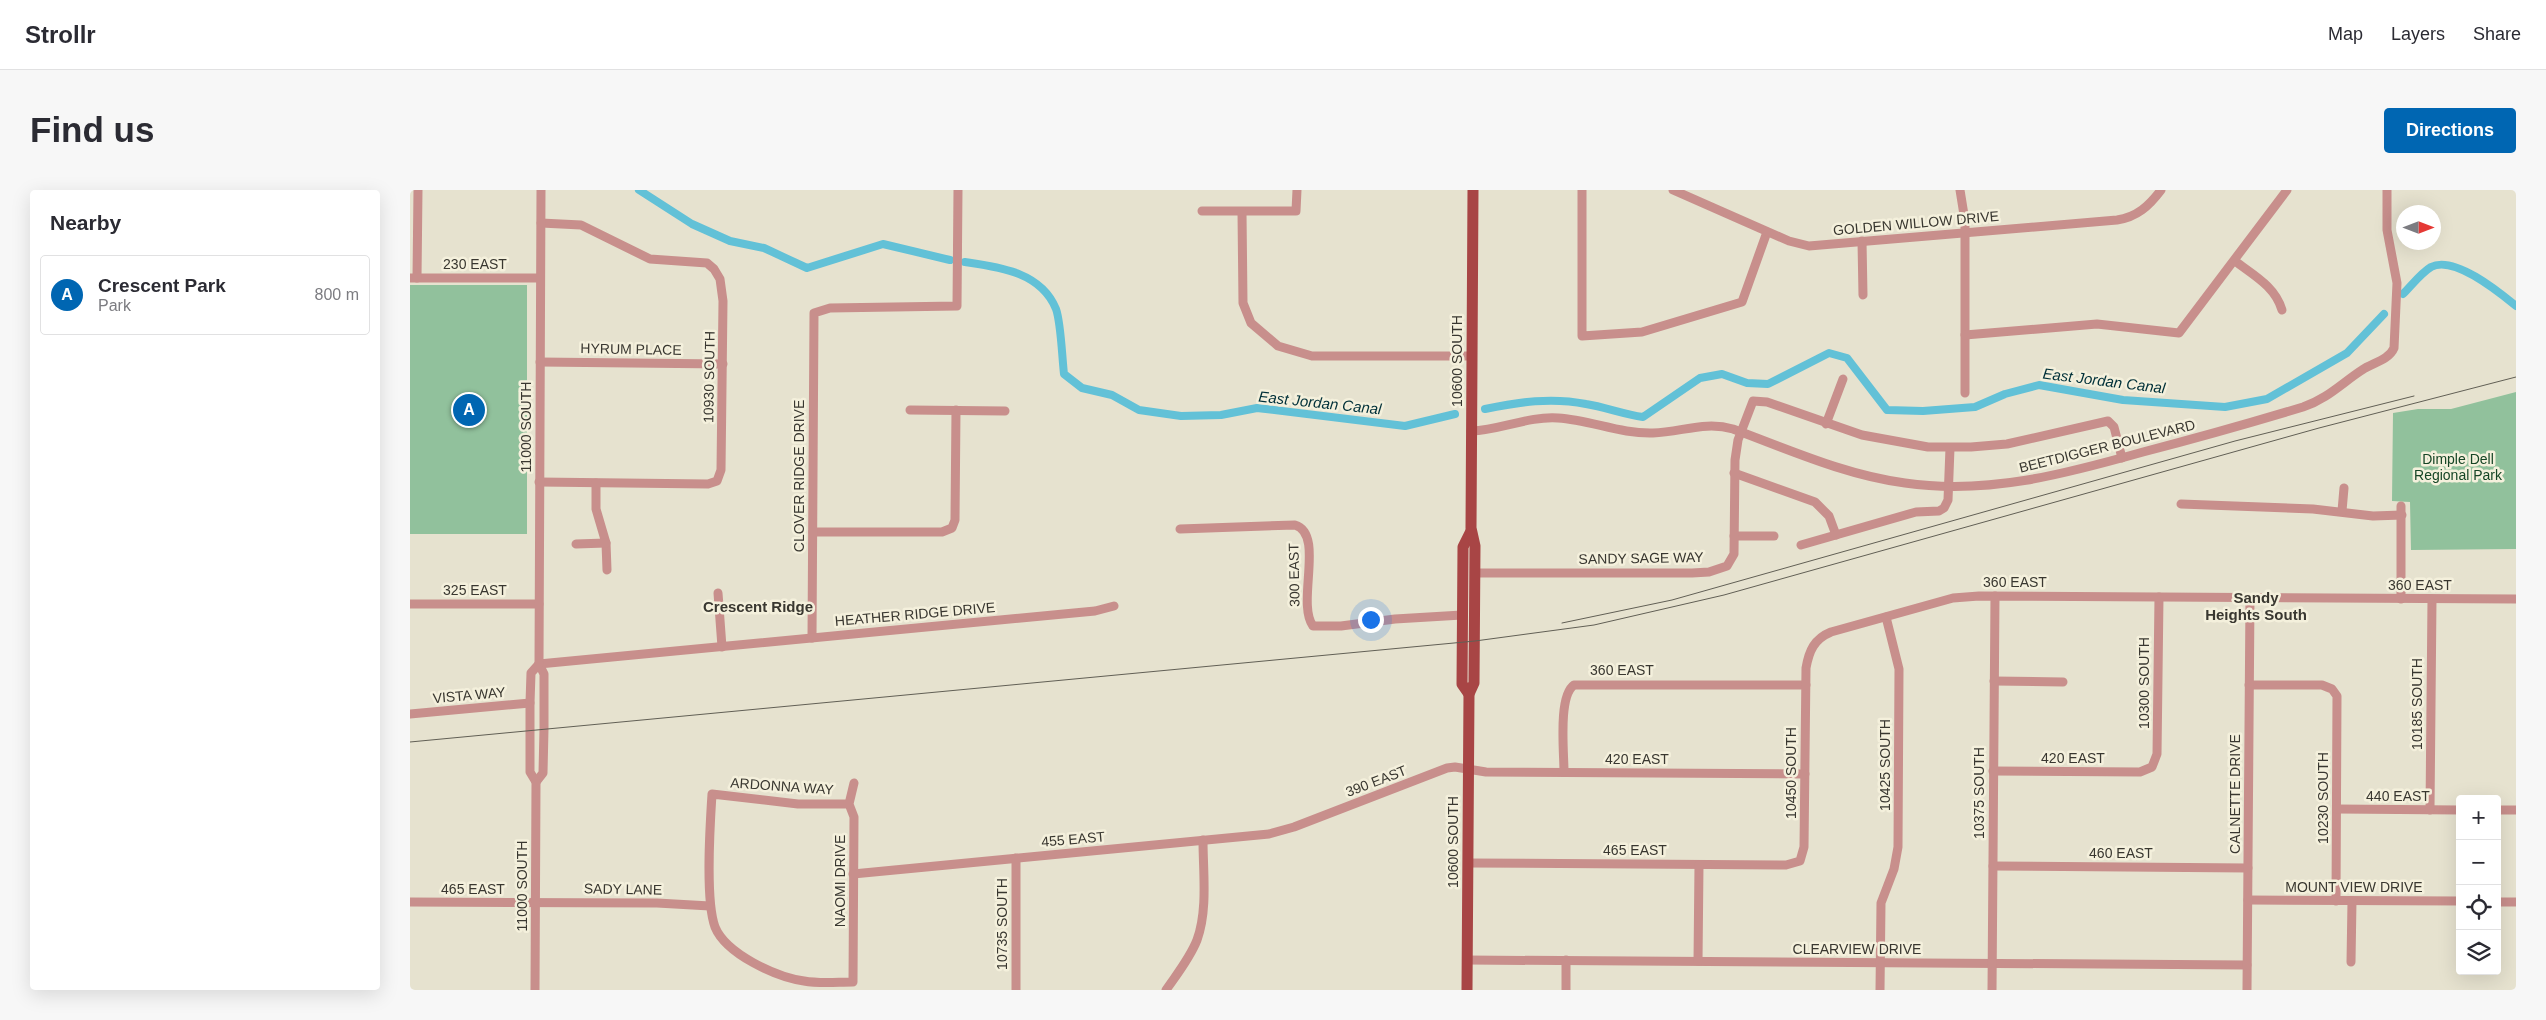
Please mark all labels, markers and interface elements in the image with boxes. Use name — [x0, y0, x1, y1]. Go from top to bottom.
text: Strollr — [25, 21, 96, 48]
text: Map — [2328, 24, 2363, 44]
text: Layers — [2391, 24, 2445, 44]
text: Share — [2473, 24, 2521, 44]
button: Directions — [2384, 108, 2516, 153]
text: Find us — [30, 110, 154, 149]
north arrow — [2396, 205, 2441, 250]
street label: GOLDEN WILLOW DRIVE — [1832, 208, 2000, 238]
text: Nearby — [50, 211, 121, 234]
street label: 230 EAST — [443, 256, 507, 272]
text: Crescent Park — [98, 275, 226, 296]
text: A — [61, 286, 73, 303]
text: 800 m — [315, 286, 359, 303]
text: Park — [98, 297, 131, 314]
street label: 10600 SOUTH — [1449, 315, 1465, 407]
street label: 10930 SOUTH — [700, 331, 718, 423]
street label: HYRUM PLACE — [580, 340, 682, 358]
water label: East Jordan Canal — [2042, 365, 2167, 397]
street label: 11000 SOUTH — [518, 382, 534, 472]
water label: East Jordan Canal — [1258, 388, 1383, 417]
pin: A — [453, 391, 485, 429]
street label: CLOVER RIDGE DRIVE — [791, 400, 807, 552]
street label: BEETDIGGER BOULEVARD — [2017, 416, 2197, 476]
park label: Dimple Dell Regional Park — [2414, 451, 2503, 483]
street label: 300 EAST — [1285, 543, 1303, 607]
street label: SANDY SAGE WAY — [1578, 549, 1704, 567]
street label: 360 EAST — [1983, 574, 2047, 590]
street label: 360 EAST — [2388, 577, 2452, 593]
street label: 325 EAST — [443, 582, 507, 598]
district label: Sandy Heights South — [2205, 589, 2307, 623]
district label: Crescent Ridge — [703, 598, 813, 615]
street label: HEATHER RIDGE DRIVE — [834, 599, 996, 629]
your location — [1358, 607, 1384, 633]
street label: 10300 SOUTH — [2136, 637, 2152, 729]
street label: 10185 SOUTH — [2409, 658, 2425, 750]
street label: 360 EAST — [1590, 662, 1654, 678]
street label: VISTA WAY — [432, 684, 507, 706]
street label: 10425 SOUTH — [1877, 719, 1893, 811]
street label: 10450 SOUTH — [1783, 727, 1799, 819]
street label: CALNETTE DRIVE — [2227, 734, 2243, 854]
street label: 10375 SOUTH — [1971, 747, 1987, 839]
street label: 420 EAST — [2041, 750, 2105, 766]
street label: 420 EAST — [1605, 751, 1669, 767]
street label: 10230 SOUTH — [2315, 752, 2331, 844]
street label: 390 EAST — [1343, 762, 1409, 800]
street label: ARDONNA WAY — [730, 774, 835, 798]
street label: 440 EAST — [2366, 788, 2430, 804]
map controls — [2456, 795, 2501, 975]
button: + — [2456, 795, 2501, 840]
street label: 10600 SOUTH — [1445, 796, 1461, 888]
street label: 455 EAST — [1041, 828, 1106, 850]
street label: NAOMI DRIVE — [832, 835, 848, 927]
button: − — [2456, 840, 2501, 885]
street label: 11000 SOUTH — [514, 841, 530, 931]
street label: 465 EAST — [1603, 842, 1667, 858]
street label: 460 EAST — [2089, 845, 2153, 861]
street label: 10735 SOUTH — [994, 878, 1010, 970]
street label: MOUNT VIEW DRIVE — [2285, 879, 2423, 895]
street label: SADY LANE — [584, 880, 662, 898]
street label: 465 EAST — [441, 881, 505, 897]
button: locate — [2456, 885, 2501, 930]
button: layers — [2456, 930, 2501, 975]
street label: CLEARVIEW DRIVE — [1793, 941, 1921, 957]

